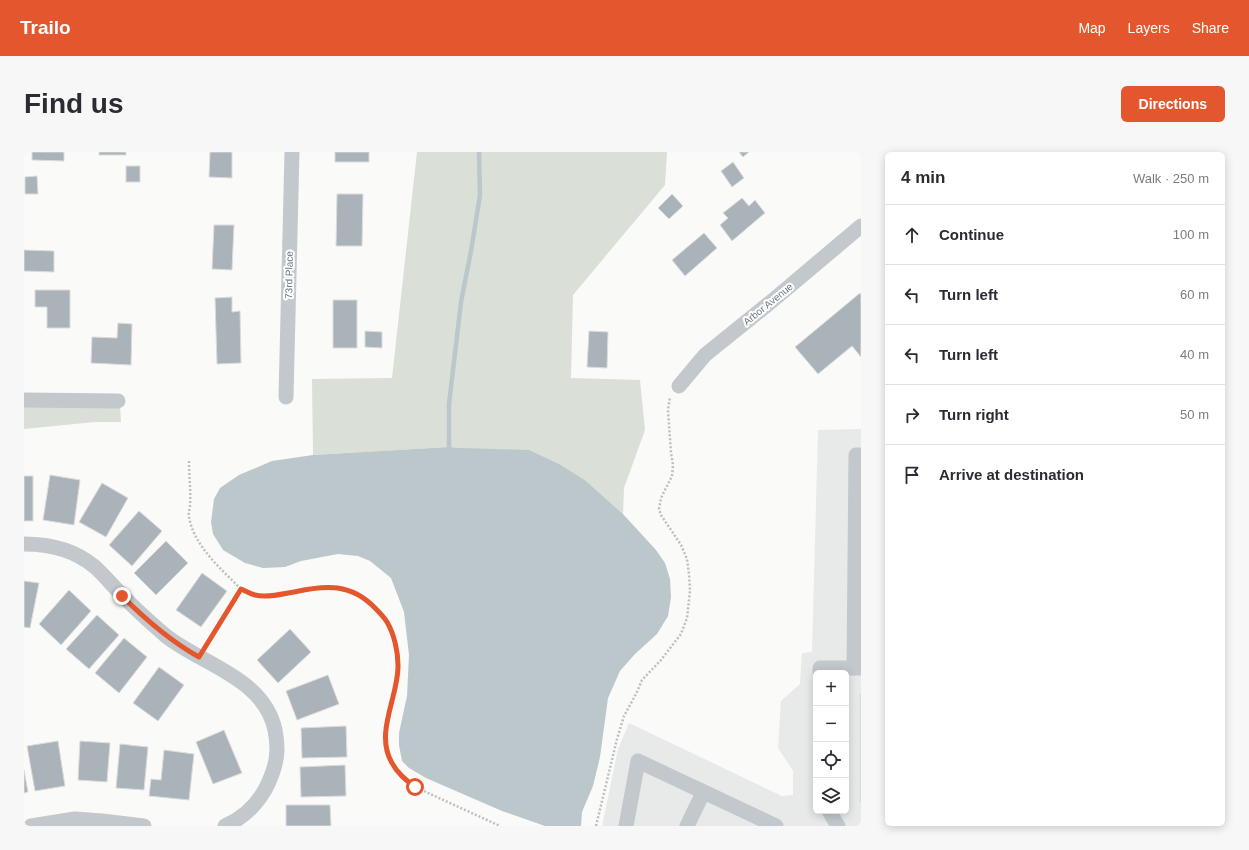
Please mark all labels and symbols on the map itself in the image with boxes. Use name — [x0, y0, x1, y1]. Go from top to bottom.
street label: 73rd Place — [283, 251, 295, 299]
street label: Arbor Avenue — [741, 280, 795, 327]
route end — [113, 587, 131, 605]
route start — [406, 778, 424, 796]

